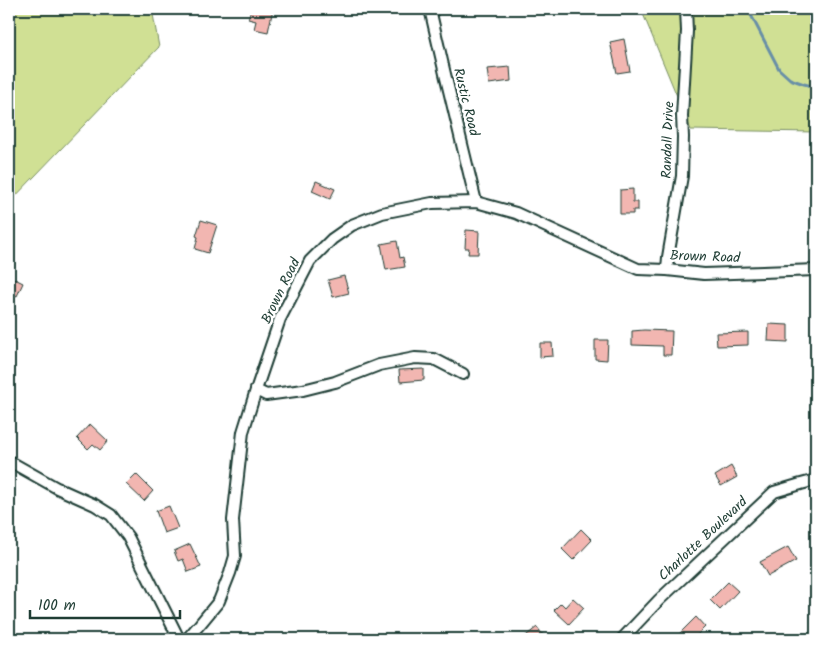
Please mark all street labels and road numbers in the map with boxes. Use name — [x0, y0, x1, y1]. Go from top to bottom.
street label: Rustic Road — [447, 66, 485, 139]
street label: Randall Drive — [656, 100, 680, 179]
street label: Brown Road — [669, 245, 742, 269]
street label: Brown Road — [256, 254, 307, 327]
street label: Charlotte Boulevard — [653, 491, 753, 586]

